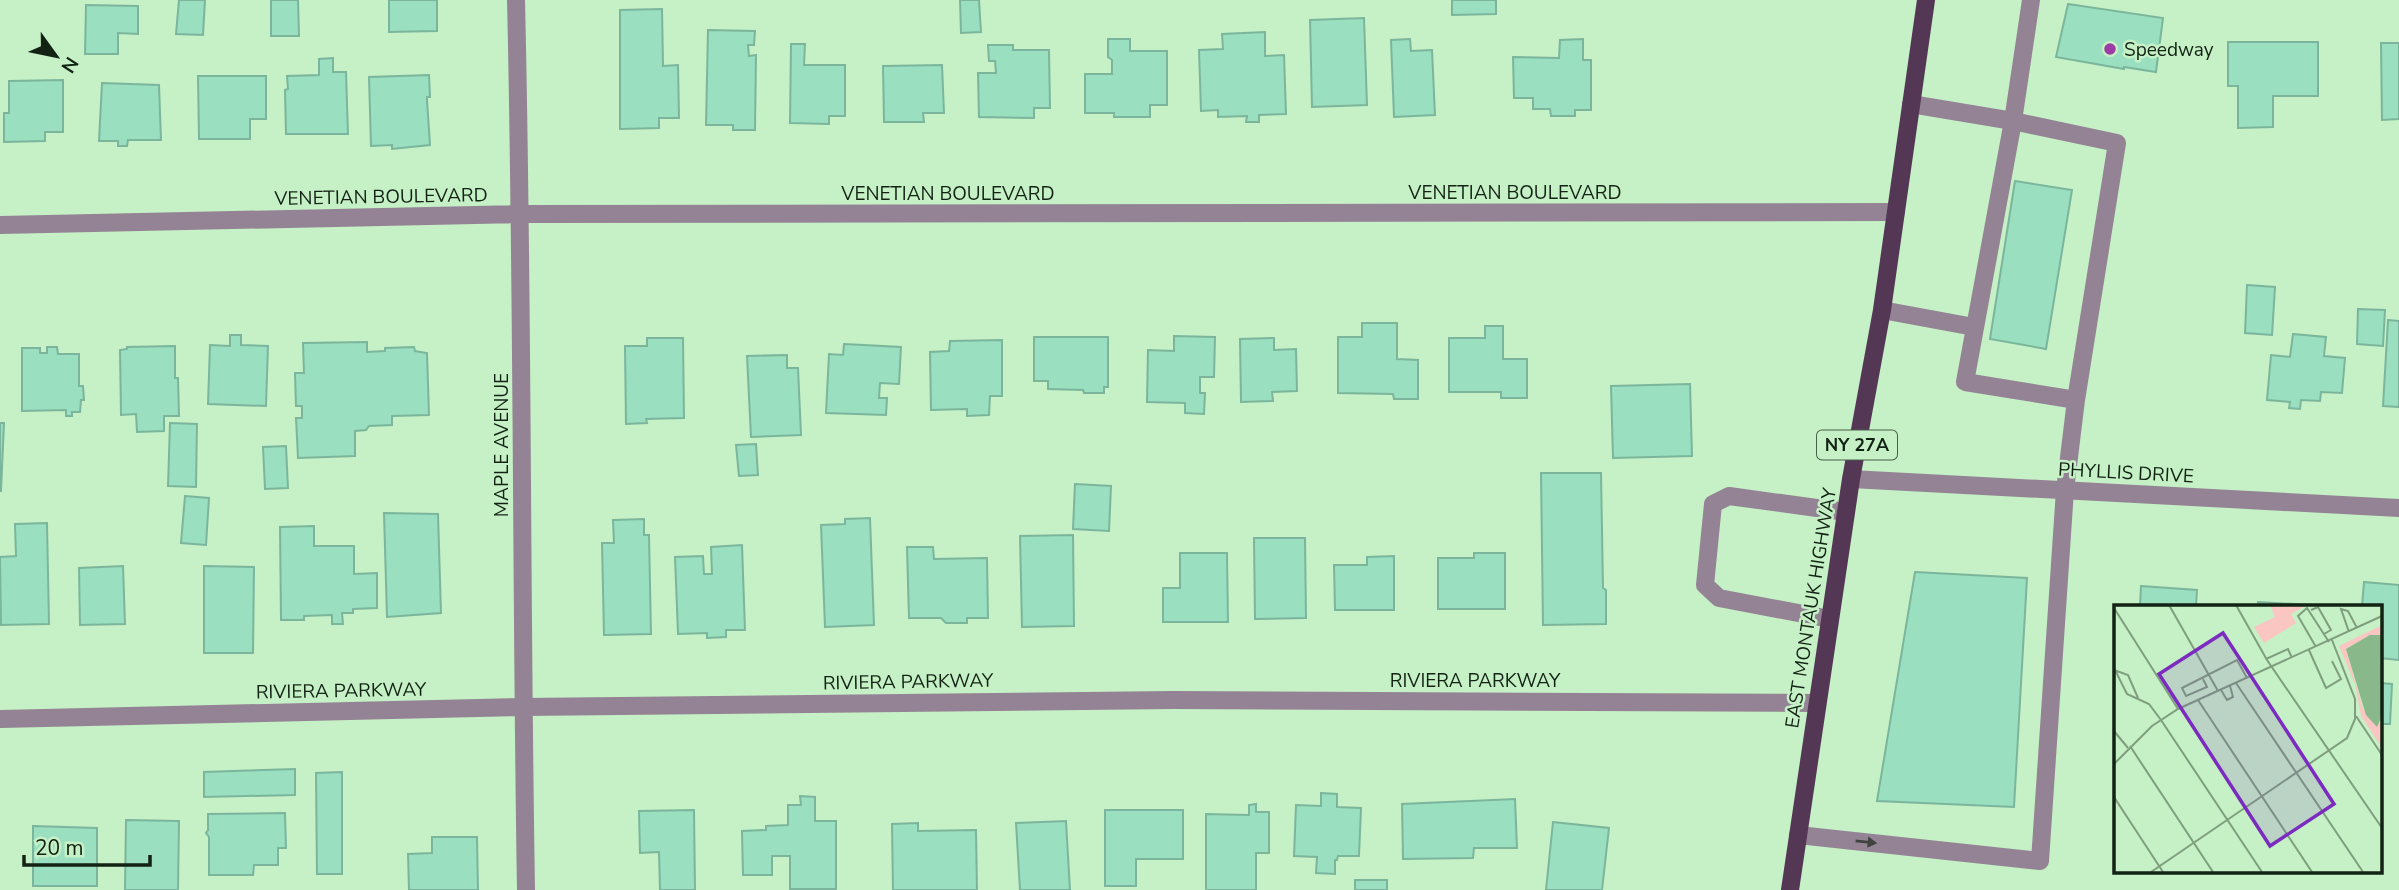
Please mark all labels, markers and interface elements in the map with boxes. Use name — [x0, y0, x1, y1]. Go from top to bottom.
north arrow — [21, 21, 91, 91]
place label: Speedway — [2124, 37, 2214, 63]
marker: Speedway — [2102, 41, 2118, 57]
text: N — [55, 52, 84, 78]
street label: VENETIAN BOULEVARD — [1407, 180, 1622, 206]
street label: VENETIAN BOULEVARD — [840, 181, 1055, 207]
street label: VENETIAN BOULEVARD — [273, 182, 488, 212]
street label: MAPLE AVENUE — [489, 373, 515, 517]
road number: NY 27A — [1817, 430, 1897, 460]
street label: PHYLLIS DRIVE — [2057, 456, 2195, 490]
street label: EAST MONTAUK HIGHWAY — [1779, 486, 1843, 730]
inset map — [2114, 605, 2382, 872]
street label: RIVIERA PARKWAY — [823, 668, 994, 696]
street label: RIVIERA PARKWAY — [1390, 668, 1561, 694]
street label: RIVIERA PARKWAY — [256, 677, 427, 705]
scale bar — [24, 824, 150, 868]
text: 20 m — [35, 834, 84, 862]
one-way arrow — [1855, 837, 1877, 848]

